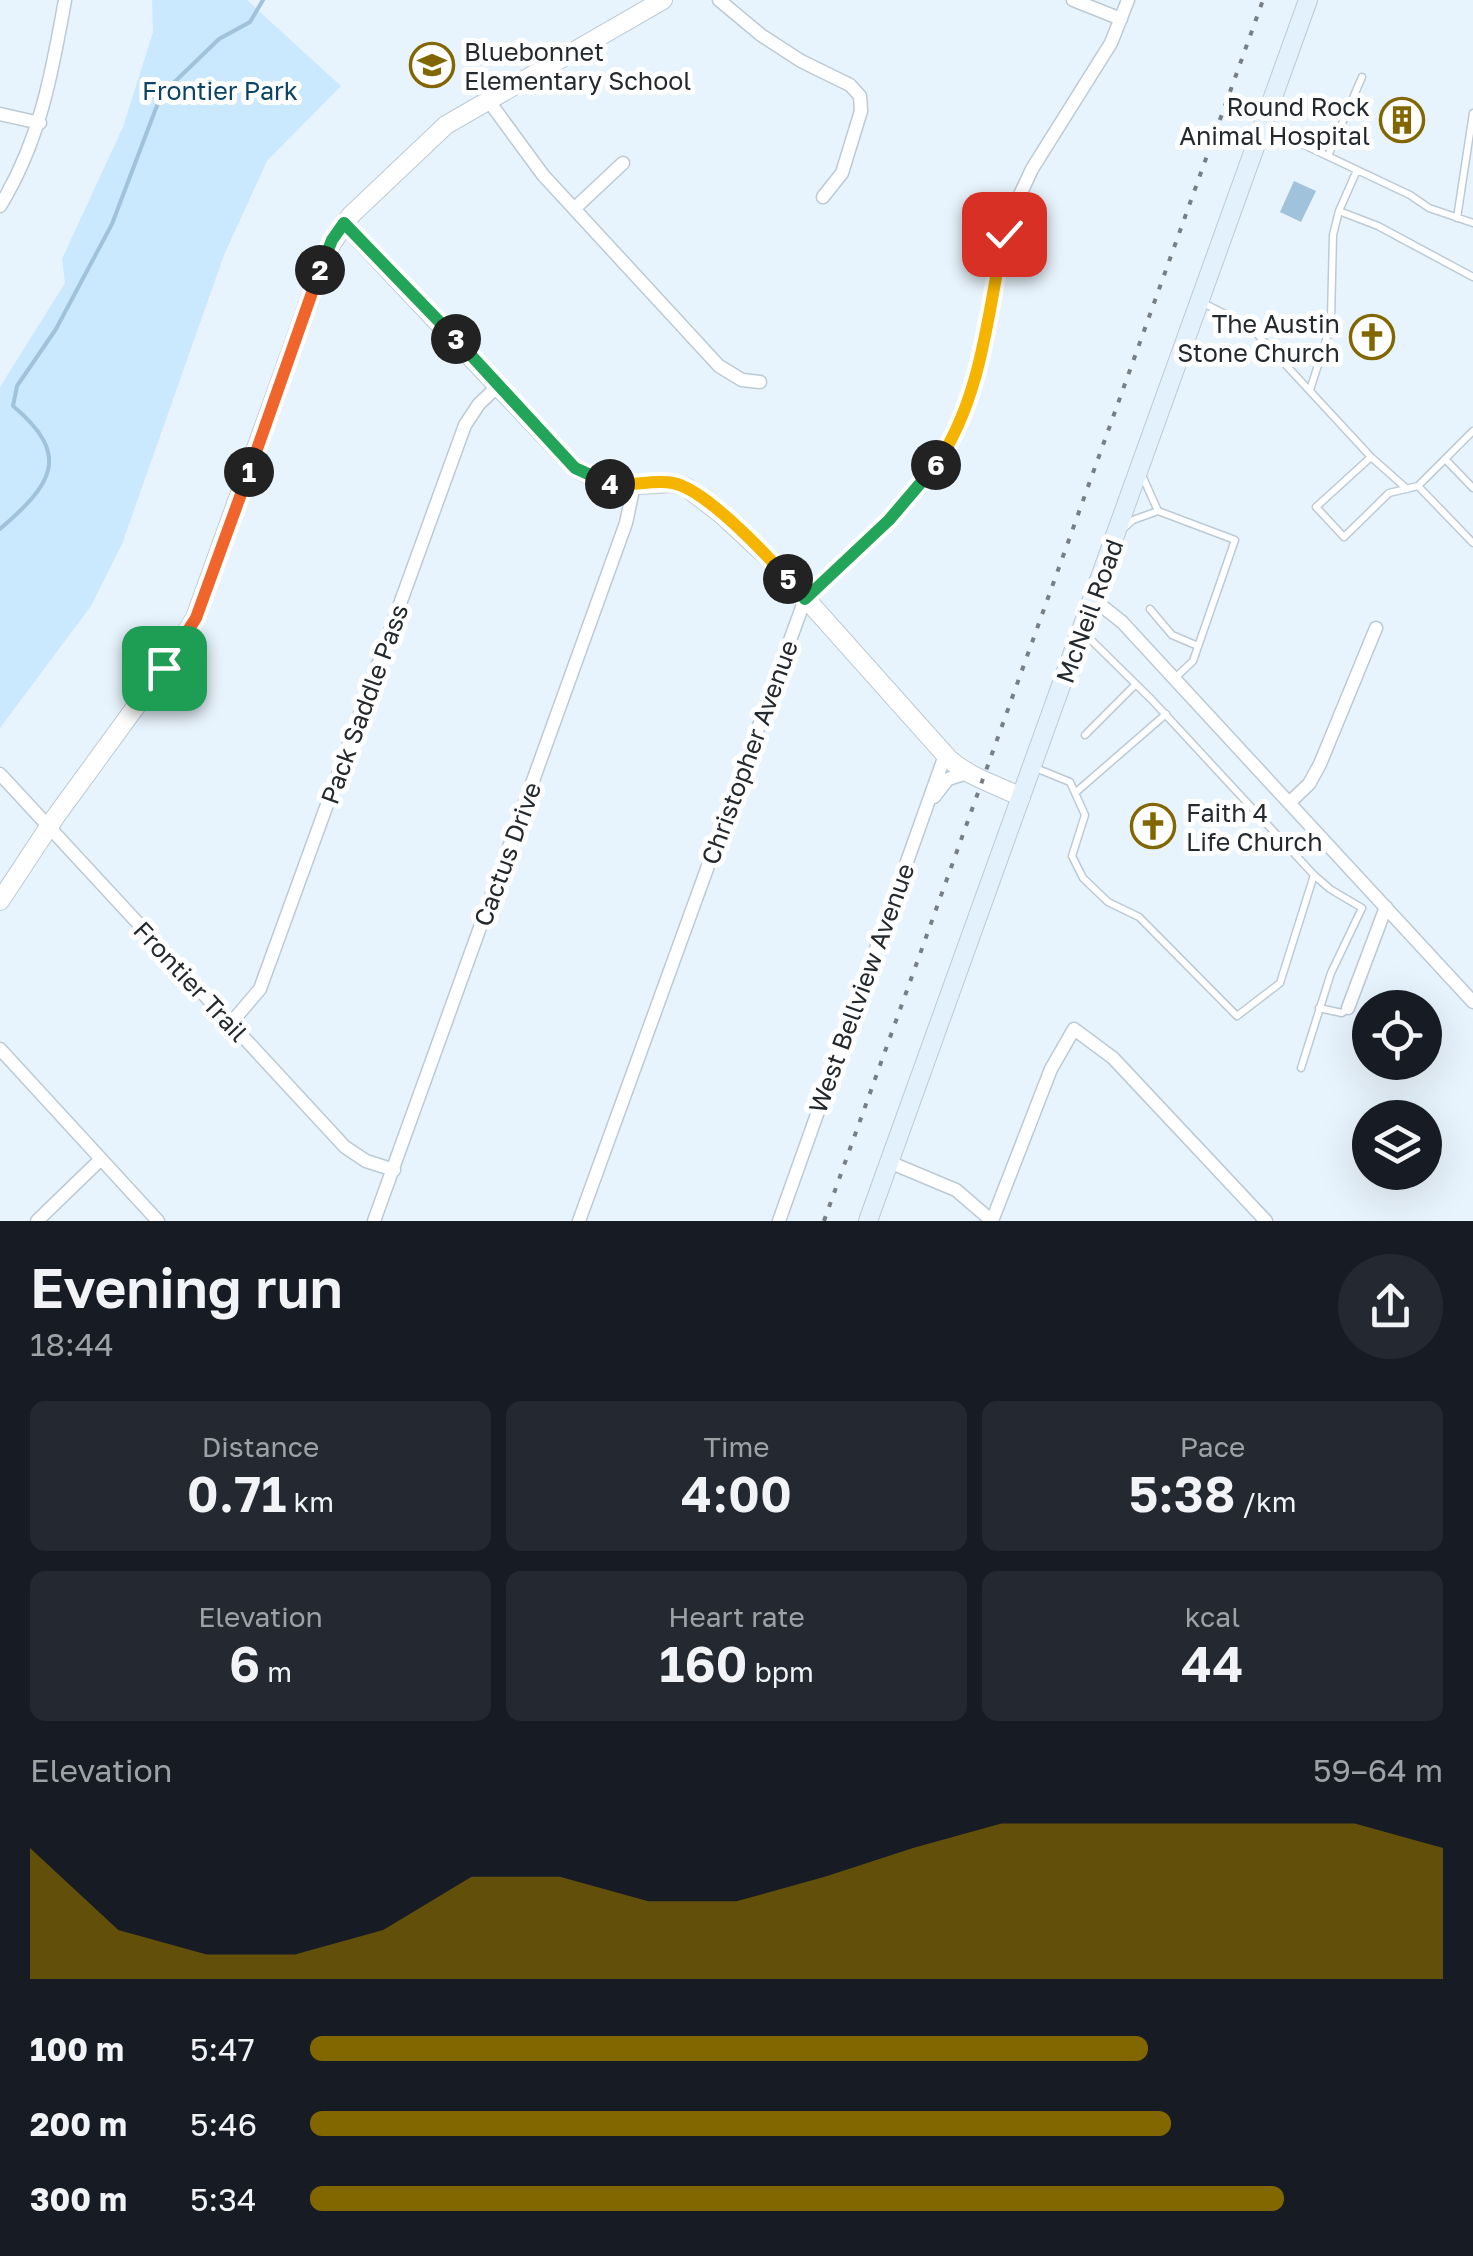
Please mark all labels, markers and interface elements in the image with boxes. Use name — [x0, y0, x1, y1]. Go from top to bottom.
place label: Bluebonnet Elementary School — [464, 36, 691, 96]
school or university icon: Bluebonnet Elementary School — [409, 42, 455, 88]
park label: Frontier Park — [142, 75, 298, 106]
place label: Round Rock Animal Hospital — [1179, 91, 1370, 151]
building icon: Round Rock Animal Hospital — [1379, 97, 1425, 143]
pin — [962, 192, 1047, 277]
icon: check — [977, 207, 1032, 262]
pin: 2 — [295, 245, 345, 295]
text: 2 — [311, 253, 329, 286]
place label: The Austin Stone Church — [1177, 308, 1340, 368]
pin: 3 — [431, 314, 481, 364]
church icon: The Austin Stone Church — [1349, 314, 1395, 360]
text: 3 — [447, 322, 465, 355]
pin: 6 — [911, 440, 961, 490]
pin: 1 — [224, 447, 274, 497]
text: 6 — [927, 448, 945, 481]
text: 1 — [242, 455, 256, 488]
pin: 4 — [585, 459, 635, 509]
text: 4 — [601, 467, 619, 500]
street label: McNeil Road — [1049, 535, 1129, 687]
pin: 5 — [763, 554, 813, 604]
text: 5 — [779, 562, 797, 595]
street label: Pack Saddle Pass — [313, 600, 415, 808]
pin — [122, 626, 207, 711]
street label: Christopher Avenue — [694, 636, 804, 868]
icon: arrive — [137, 641, 192, 696]
street label: Cactus Drive — [467, 778, 547, 930]
place label: Faith 4 Life Church — [1186, 797, 1323, 857]
church icon: Faith 4 Life Church — [1130, 803, 1176, 849]
street label: West Bellview Avenue — [801, 859, 921, 1117]
street label: Frontier Trail — [127, 914, 255, 1048]
map controls — [1352, 990, 1442, 1190]
button: locate — [1352, 990, 1442, 1080]
button: layers — [1352, 1100, 1442, 1190]
text: Evening run — [30, 1254, 343, 1320]
button: share — [1338, 1254, 1443, 1359]
text: 18:44 — [30, 1325, 114, 1363]
text: Distance — [202, 1430, 319, 1463]
text: Time — [704, 1430, 769, 1463]
text: Pace — [1180, 1430, 1245, 1463]
text: 0.71 — [187, 1463, 287, 1523]
text: 4:00 — [681, 1463, 792, 1523]
text: 5:38 — [1128, 1463, 1236, 1523]
text: km — [287, 1485, 334, 1518]
text: /km — [1236, 1485, 1297, 1518]
text: Elevation — [198, 1600, 323, 1633]
text: Heart rate — [668, 1600, 805, 1633]
text: kcal — [1185, 1600, 1240, 1633]
text: 6 — [229, 1633, 260, 1693]
text: 160 — [659, 1633, 748, 1693]
text: 44 — [1181, 1633, 1244, 1693]
text: m — [260, 1655, 292, 1688]
text: bpm — [748, 1655, 814, 1688]
text: Elevation — [30, 1751, 172, 1789]
text: 59–64 m — [1313, 1751, 1443, 1789]
text: 100 m — [30, 2030, 124, 2068]
text: 5:47 — [190, 2030, 255, 2068]
text: 200 m — [30, 2105, 127, 2143]
text: 5:46 — [190, 2105, 257, 2143]
text: 300 m — [30, 2180, 127, 2218]
text: 5:34 — [190, 2180, 256, 2218]

